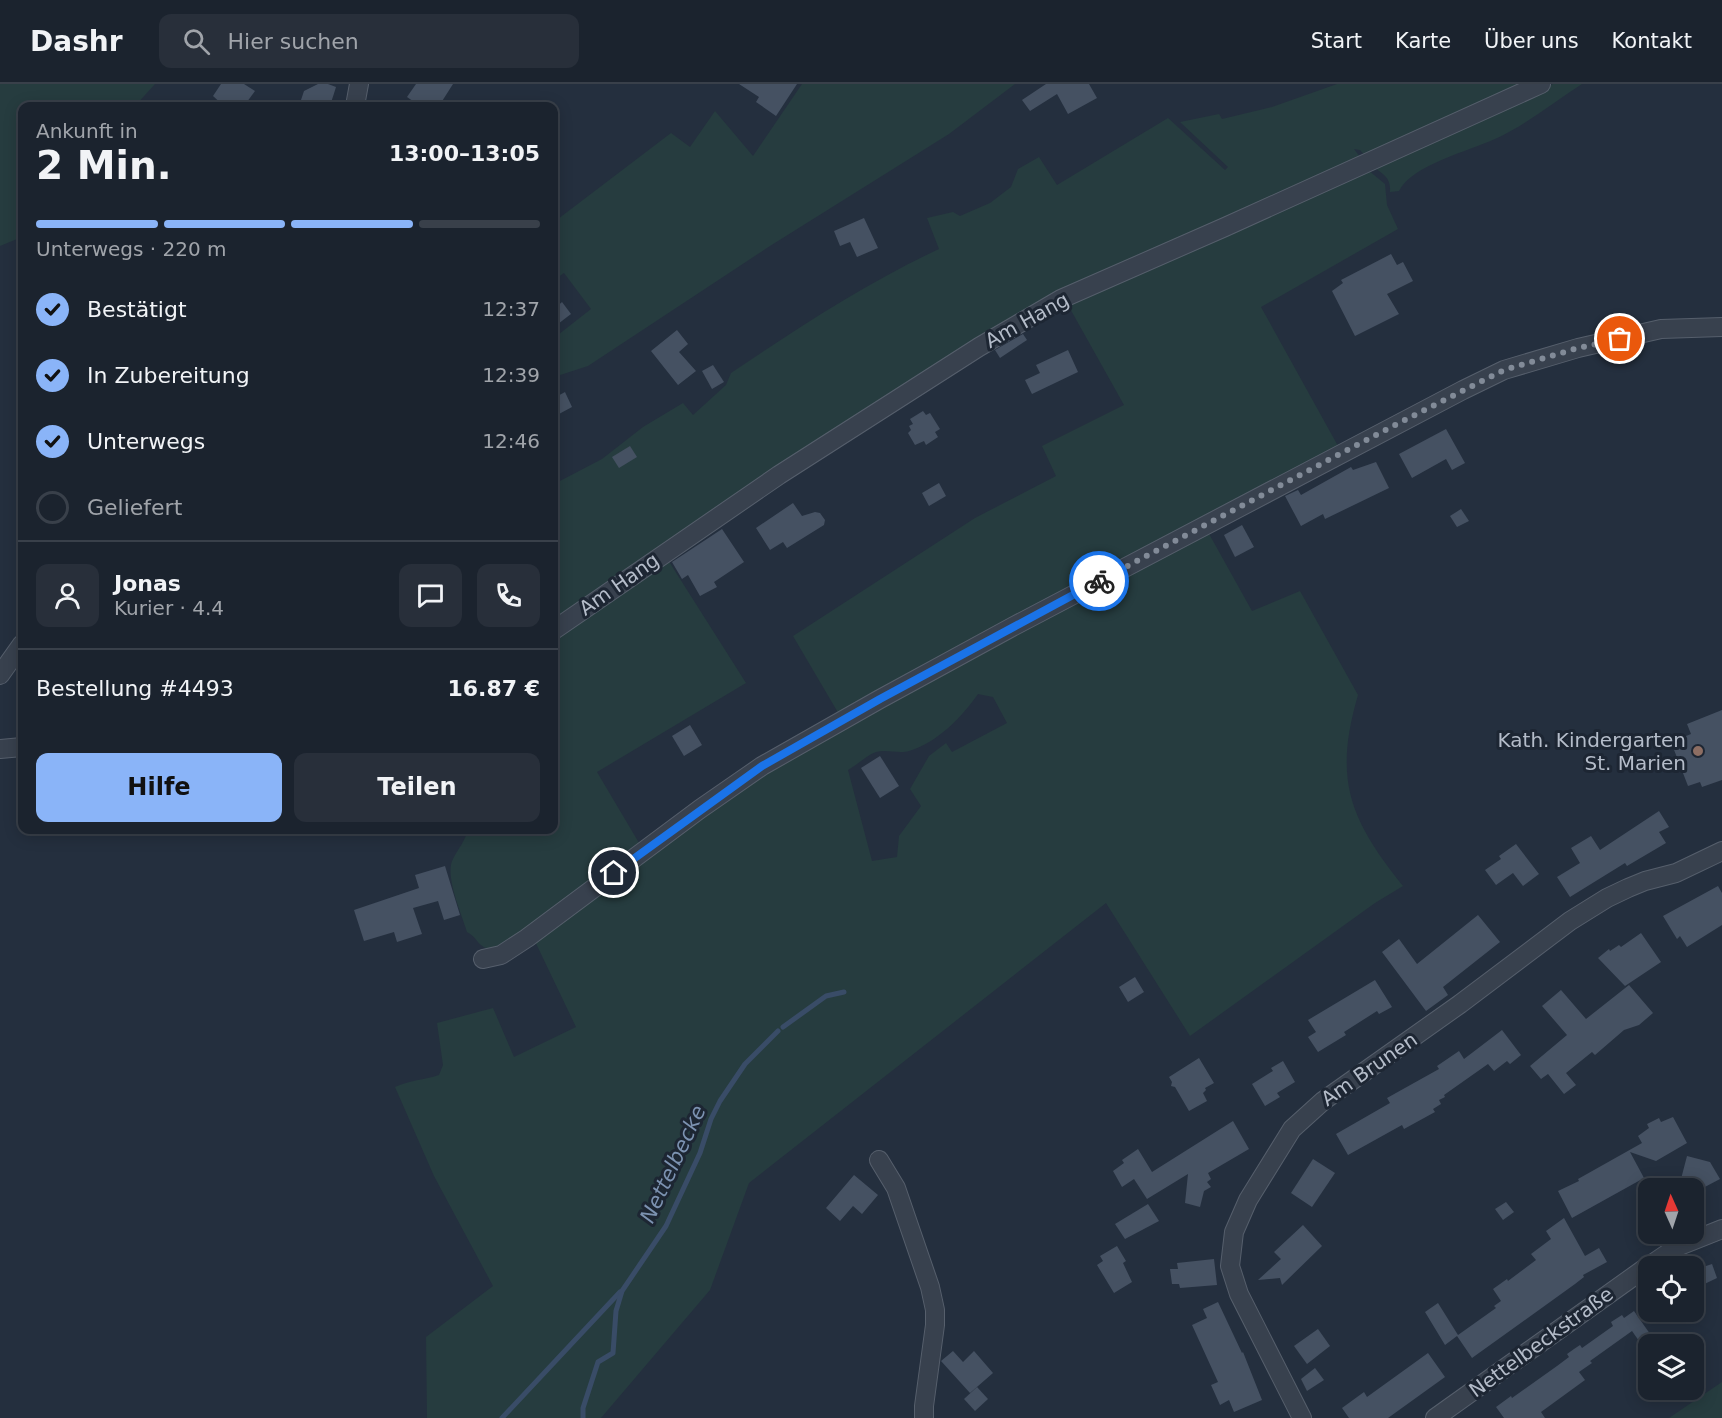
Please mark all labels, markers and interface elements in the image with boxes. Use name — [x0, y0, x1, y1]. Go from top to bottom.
search box — [159, 14, 579, 68]
text: Dashr — [30, 25, 123, 58]
icon: search — [180, 25, 213, 58]
text: Hier suchen — [228, 29, 359, 54]
text: Start — [1311, 29, 1362, 53]
text: Karte — [1395, 29, 1451, 53]
text: Über uns — [1484, 29, 1579, 53]
text: Kontakt — [1612, 29, 1692, 53]
text: Ankunft in — [36, 119, 138, 143]
text: 13:00–13:05 — [389, 141, 540, 166]
text: 2 Min. — [36, 143, 171, 188]
text: Unterwegs · 220 m — [36, 237, 227, 261]
street label: Am Hang — [981, 287, 1073, 353]
icon: check — [36, 293, 69, 326]
text: Bestätigt — [87, 297, 187, 322]
text: 12:37 — [482, 297, 540, 321]
pin — [1594, 313, 1645, 364]
icon: bag — [1603, 322, 1636, 355]
icon: check — [36, 359, 69, 392]
text: In Zubereitung — [87, 363, 250, 388]
text: 12:39 — [482, 363, 540, 387]
icon: check — [36, 425, 69, 458]
text: Unterwegs — [87, 429, 205, 454]
text: 12:46 — [482, 429, 540, 453]
text: Geliefert — [87, 495, 182, 520]
street label: Am Hang — [574, 548, 664, 620]
courier — [1069, 551, 1129, 611]
button: person — [36, 564, 99, 627]
button: chat — [399, 564, 462, 627]
button: phone — [477, 564, 540, 627]
icon: bike — [1083, 565, 1116, 598]
text: Jonas — [114, 571, 181, 596]
text: Kurier · 4.4 — [114, 596, 224, 620]
text: Bestellung #4493 — [36, 676, 234, 701]
text: 16.87 € — [447, 676, 540, 701]
place label: Kath. Kindergarten St. Marien — [1498, 728, 1686, 775]
marker: Kath. Kindergarten St. Marien — [1691, 744, 1705, 758]
button: Hilfe — [36, 753, 282, 822]
button: Teilen — [294, 753, 540, 822]
pin — [588, 847, 639, 898]
icon: home — [597, 856, 630, 889]
street label: Am Brunen — [1316, 1027, 1422, 1111]
water label: Nettelbecke — [635, 1101, 711, 1227]
north arrow — [1638, 1178, 1704, 1244]
map controls — [1638, 1178, 1704, 1400]
button: locate — [1638, 1256, 1704, 1322]
street label: Nettelbeckstraße — [1464, 1282, 1618, 1402]
button: layers — [1638, 1334, 1704, 1400]

